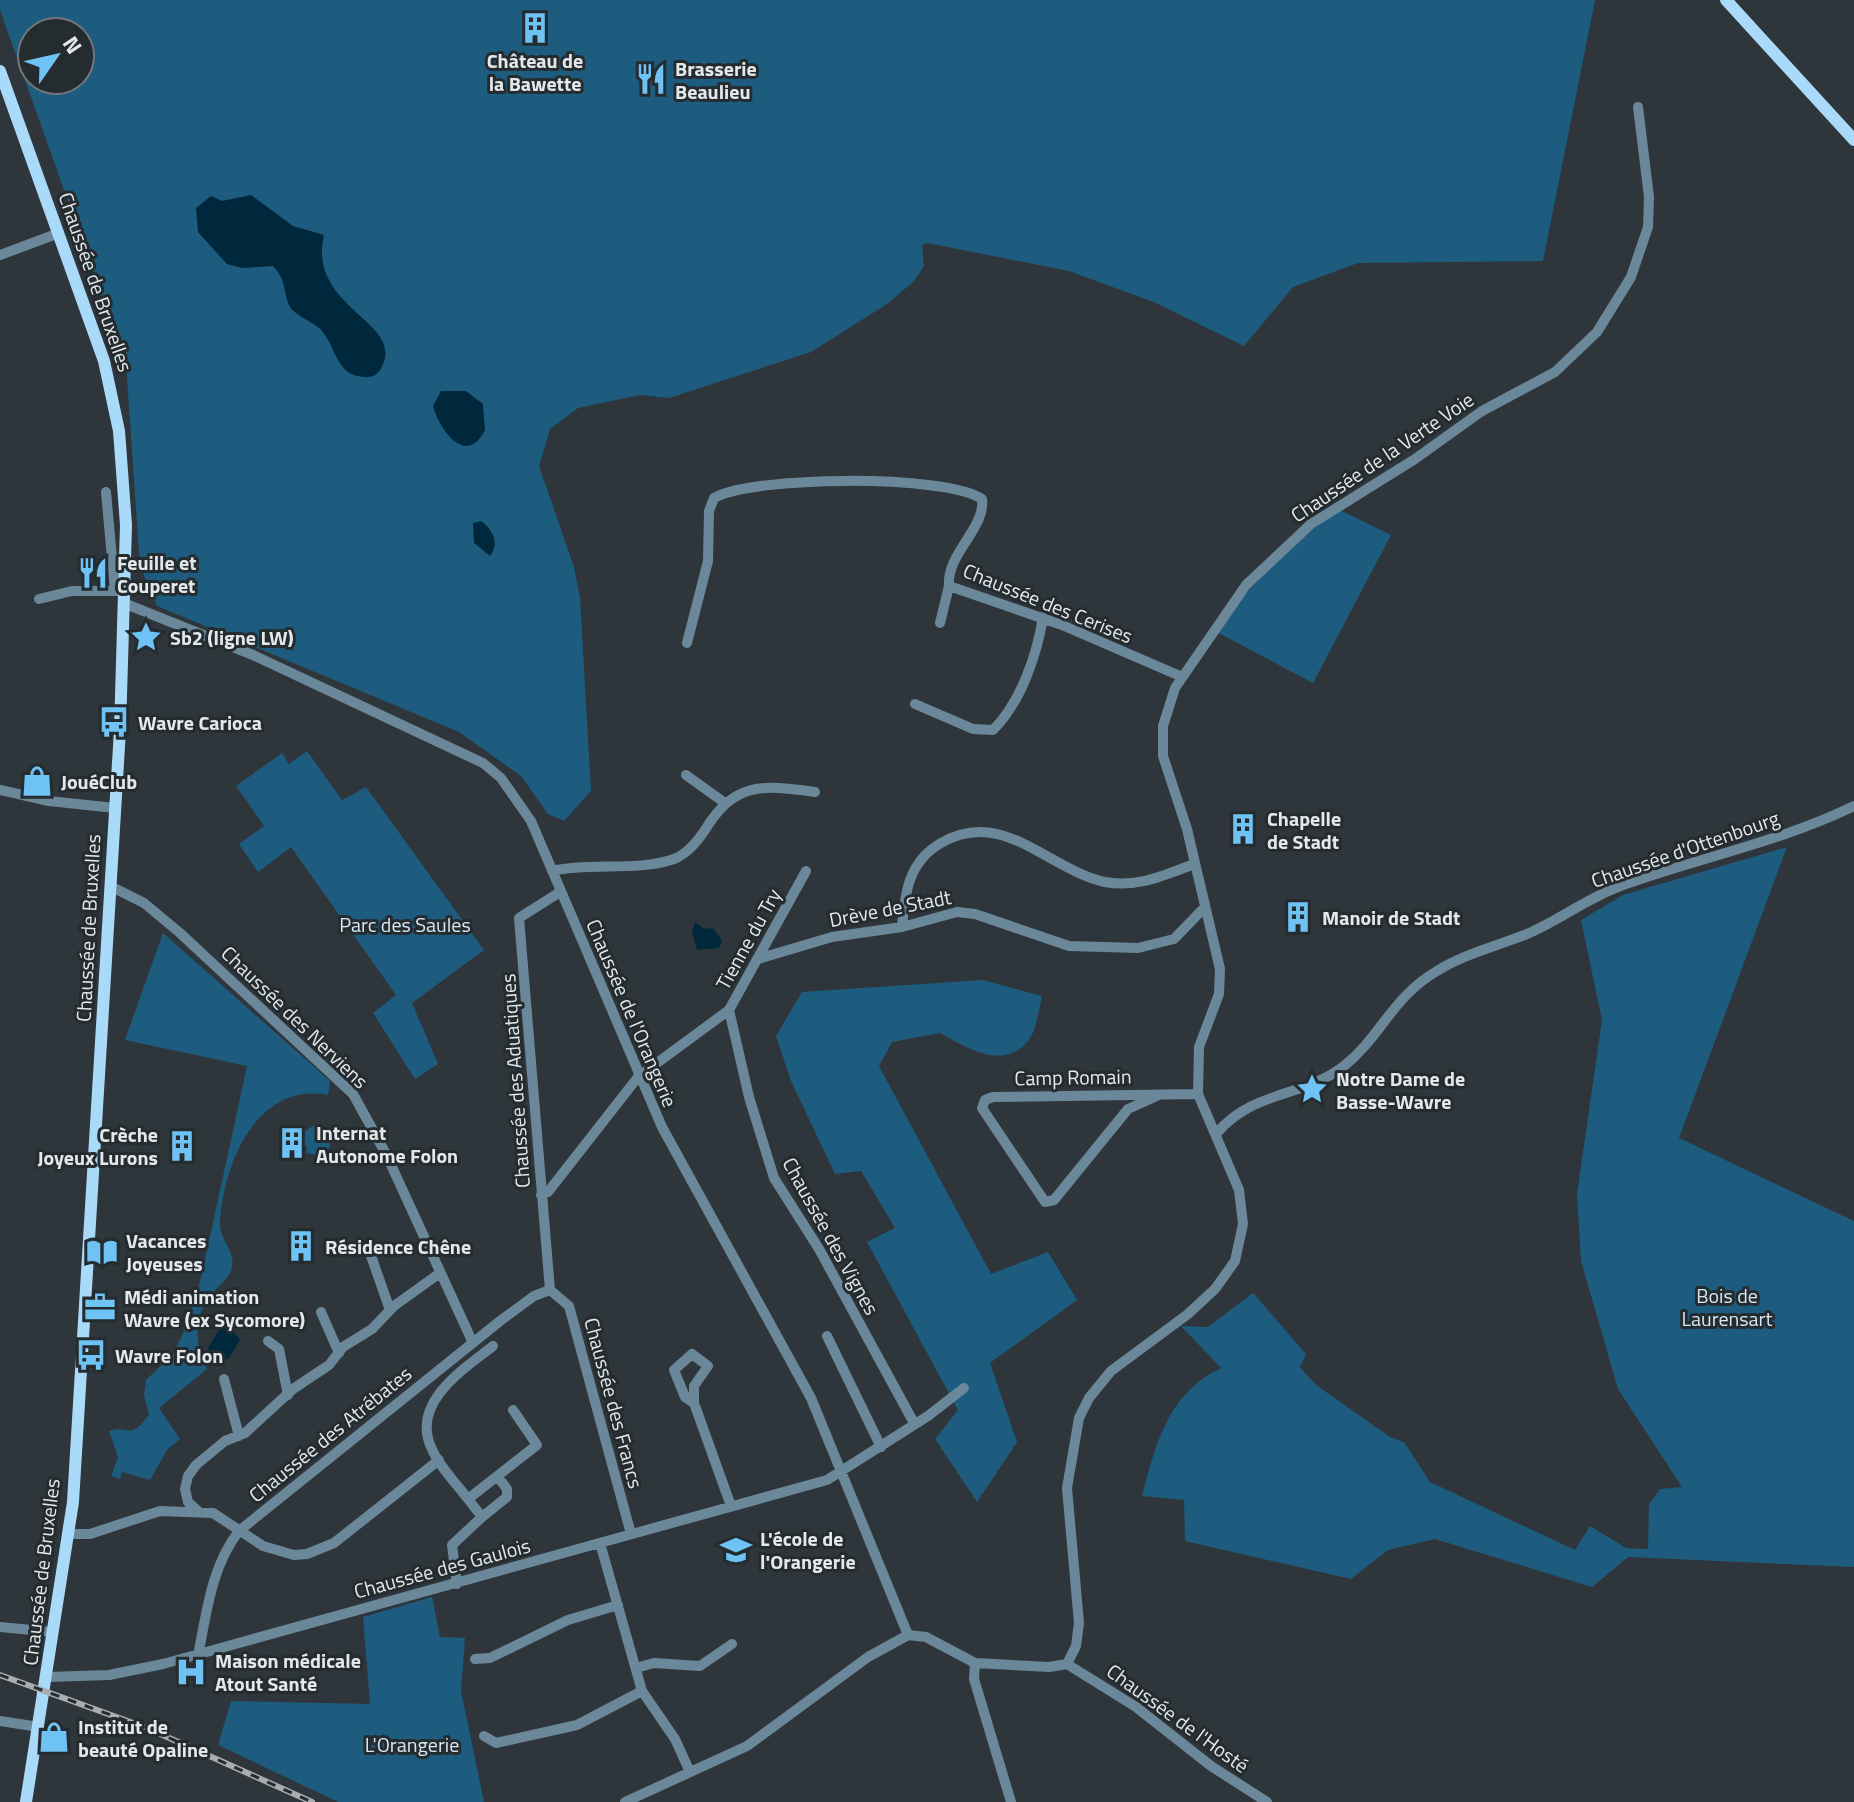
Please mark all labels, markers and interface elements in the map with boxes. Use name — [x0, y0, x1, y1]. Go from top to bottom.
building icon: Château de la Bawette — [518, 11, 552, 45]
north arrow — [16, 16, 96, 96]
text: N — [54, 29, 91, 61]
place label: Château de la Bawette — [487, 45, 583, 99]
place label: Brasserie Beaulieu — [675, 53, 757, 107]
restaurant icon: Brasserie Beaulieu — [634, 62, 668, 96]
street label: Chaussée de Bruxelles — [51, 188, 141, 376]
street label: Chaussée de la Verte Voie — [1284, 384, 1480, 530]
place label: Feuille et Couperet — [117, 547, 197, 601]
street label: Chaussée des Cerises — [958, 555, 1138, 651]
restaurant icon: Feuille et Couperet — [76, 556, 110, 590]
place icon: Sb2 (ligne LW) — [129, 620, 163, 654]
place label: Sb2 (ligne LW) — [170, 622, 294, 653]
bus stop icon: Wavre Carioca — [97, 705, 131, 739]
place label: Wavre Carioca — [138, 707, 262, 738]
shop icon: JouéClub — [20, 764, 54, 798]
place label: JouéClub — [61, 766, 137, 797]
street label: Chaussée d'Ottenbourg — [1587, 802, 1783, 896]
place label: Chapelle de Stadt — [1267, 803, 1341, 857]
building icon: Chapelle de Stadt — [1226, 812, 1260, 846]
street label: Chaussée de Bruxelles — [68, 833, 108, 1023]
street label: Drève de Stadt — [826, 881, 954, 935]
street label: Tienne du Try — [707, 882, 789, 995]
building icon: Manoir de Stadt — [1281, 900, 1315, 934]
place label: Manoir de Stadt — [1322, 902, 1460, 933]
park label: Parc des Saules — [339, 909, 471, 940]
street label: Chaussée de l'Orangerie — [578, 914, 686, 1112]
street label: Chaussée des Nerviens — [214, 938, 376, 1096]
street label: Chaussée des Aduatiques — [492, 973, 538, 1189]
street label: Camp Romain — [1014, 1060, 1132, 1094]
place label: Notre Dame de Basse-Wavre — [1336, 1063, 1465, 1117]
place icon: Notre Dame de Basse-Wavre — [1295, 1072, 1329, 1106]
place label: Internat Autonome Folon — [316, 1117, 458, 1171]
place label: Crèche Joyeux Lurons — [38, 1119, 158, 1173]
building icon: Internat Autonome Folon — [275, 1126, 309, 1160]
building icon: Crèche Joyeux Lurons — [165, 1129, 199, 1163]
street label: Chaussée des Vignes — [775, 1151, 887, 1321]
place label: Vacances Joyeuses — [126, 1225, 207, 1279]
building icon: Résidence Chêne — [284, 1229, 318, 1263]
place label: Résidence Chêne — [325, 1231, 471, 1262]
library icon: Vacances Joyeuses — [85, 1235, 119, 1269]
park label: Bois de Laurensart — [1681, 1280, 1773, 1334]
place label: Médi animation Wavre (ex Sycomore) — [124, 1281, 305, 1335]
office icon: Médi animation Wavre (ex Sycomore) — [83, 1290, 117, 1324]
street label: Chaussée des Francs — [576, 1314, 652, 1492]
bus stop icon: Wavre Folon — [74, 1338, 108, 1372]
place label: Wavre Folon — [115, 1340, 223, 1371]
street label: Chaussée des Atrébates — [242, 1358, 418, 1510]
street label: Chaussée de Bruxelles — [14, 1477, 68, 1667]
place label: L'école de l'Orangerie — [760, 1523, 856, 1577]
street label: Chaussée des Gaulois — [350, 1530, 534, 1606]
school or university icon: L'école de l'Orangerie — [719, 1533, 753, 1567]
place label: Maison médicale Atout Santé — [215, 1645, 361, 1699]
hospital icon: Maison médicale Atout Santé — [174, 1655, 208, 1689]
street label: Chaussée de l'Hosté — [1100, 1656, 1256, 1780]
place label: Institut de beauté Opaline — [78, 1711, 208, 1765]
shop icon: Institut de beauté Opaline — [37, 1720, 71, 1754]
park label: L'Orangerie — [365, 1729, 459, 1760]

